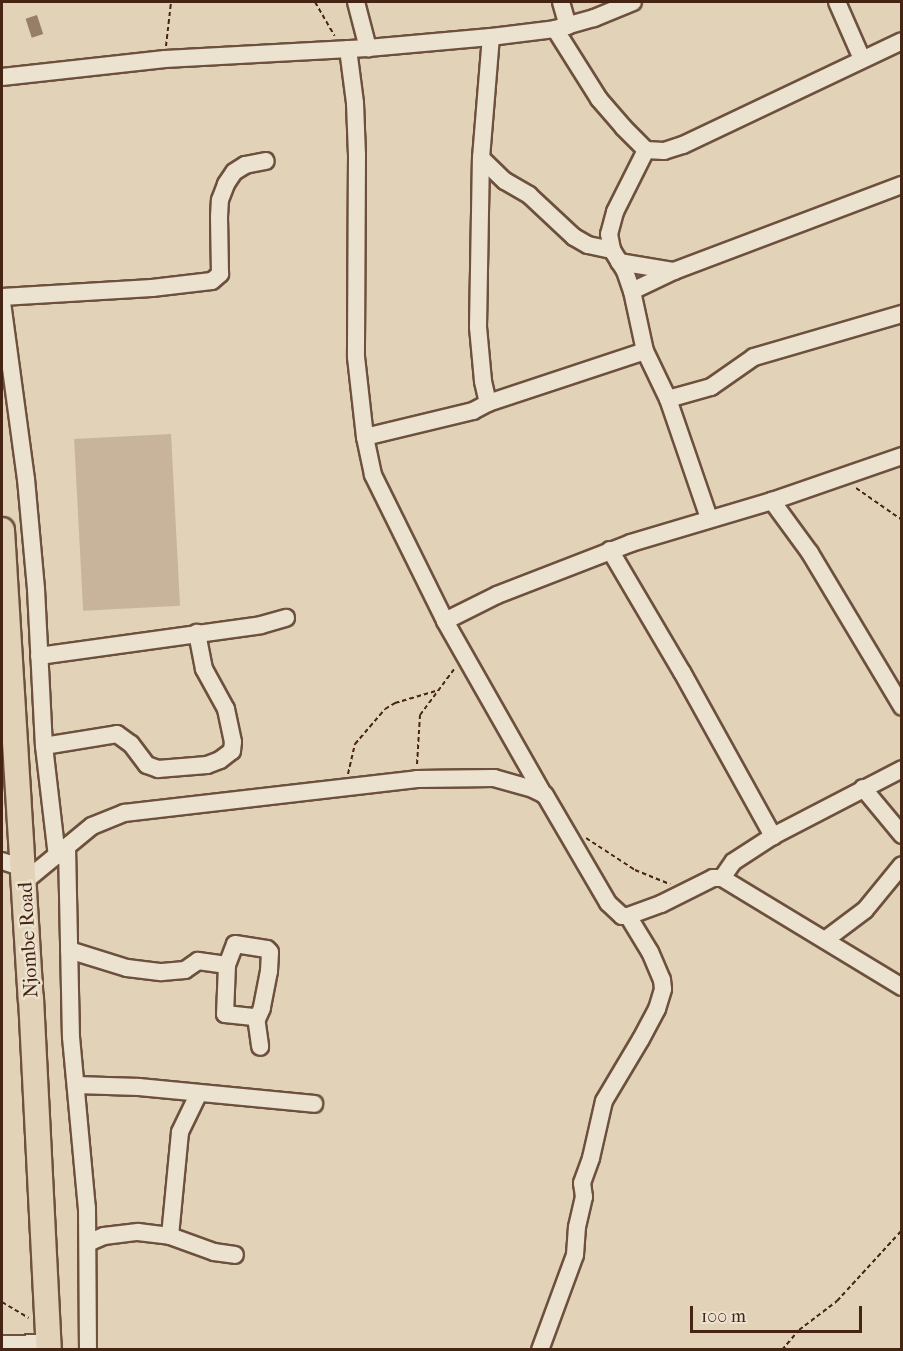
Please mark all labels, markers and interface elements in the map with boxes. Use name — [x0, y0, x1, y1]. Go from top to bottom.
street label: Njombe Road — [13, 881, 43, 999]
scale bar — [693, 1294, 866, 1332]
text: 100 m — [701, 1306, 746, 1327]

